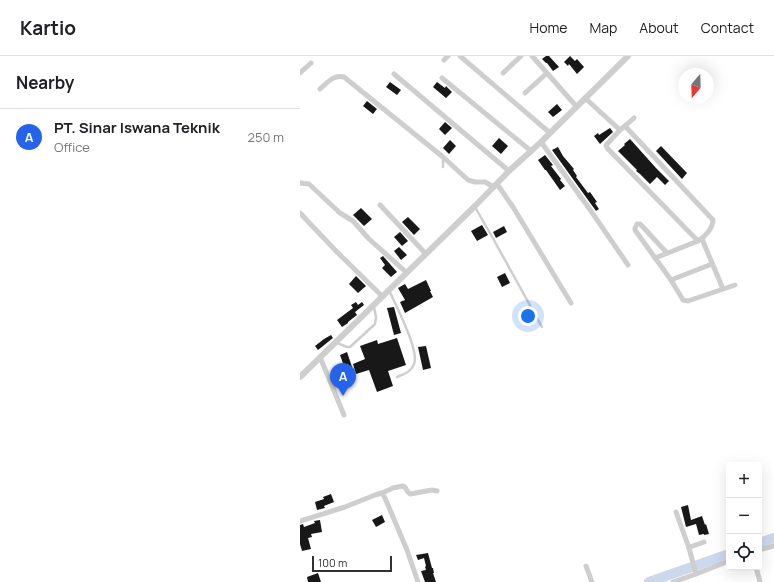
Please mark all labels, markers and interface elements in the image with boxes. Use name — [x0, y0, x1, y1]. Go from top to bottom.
text: Kartio — [20, 15, 76, 41]
text: Home — [530, 18, 567, 37]
text: Map — [589, 18, 617, 37]
text: About — [639, 18, 679, 37]
text: Contact — [701, 18, 754, 37]
north arrow — [678, 68, 714, 104]
text: Nearby — [16, 71, 74, 94]
text: PT. Sinar Iswana Teknik — [54, 117, 220, 138]
text: A — [25, 128, 33, 146]
text: 250 m — [248, 128, 284, 146]
text: Office — [54, 138, 90, 156]
your location — [518, 306, 538, 326]
pin: A — [330, 363, 356, 396]
map controls — [726, 462, 762, 570]
button: + — [726, 462, 762, 498]
button: − — [726, 498, 762, 534]
button: locate — [726, 534, 762, 570]
scale bar — [312, 554, 392, 573]
text: 100 m — [318, 555, 347, 570]

